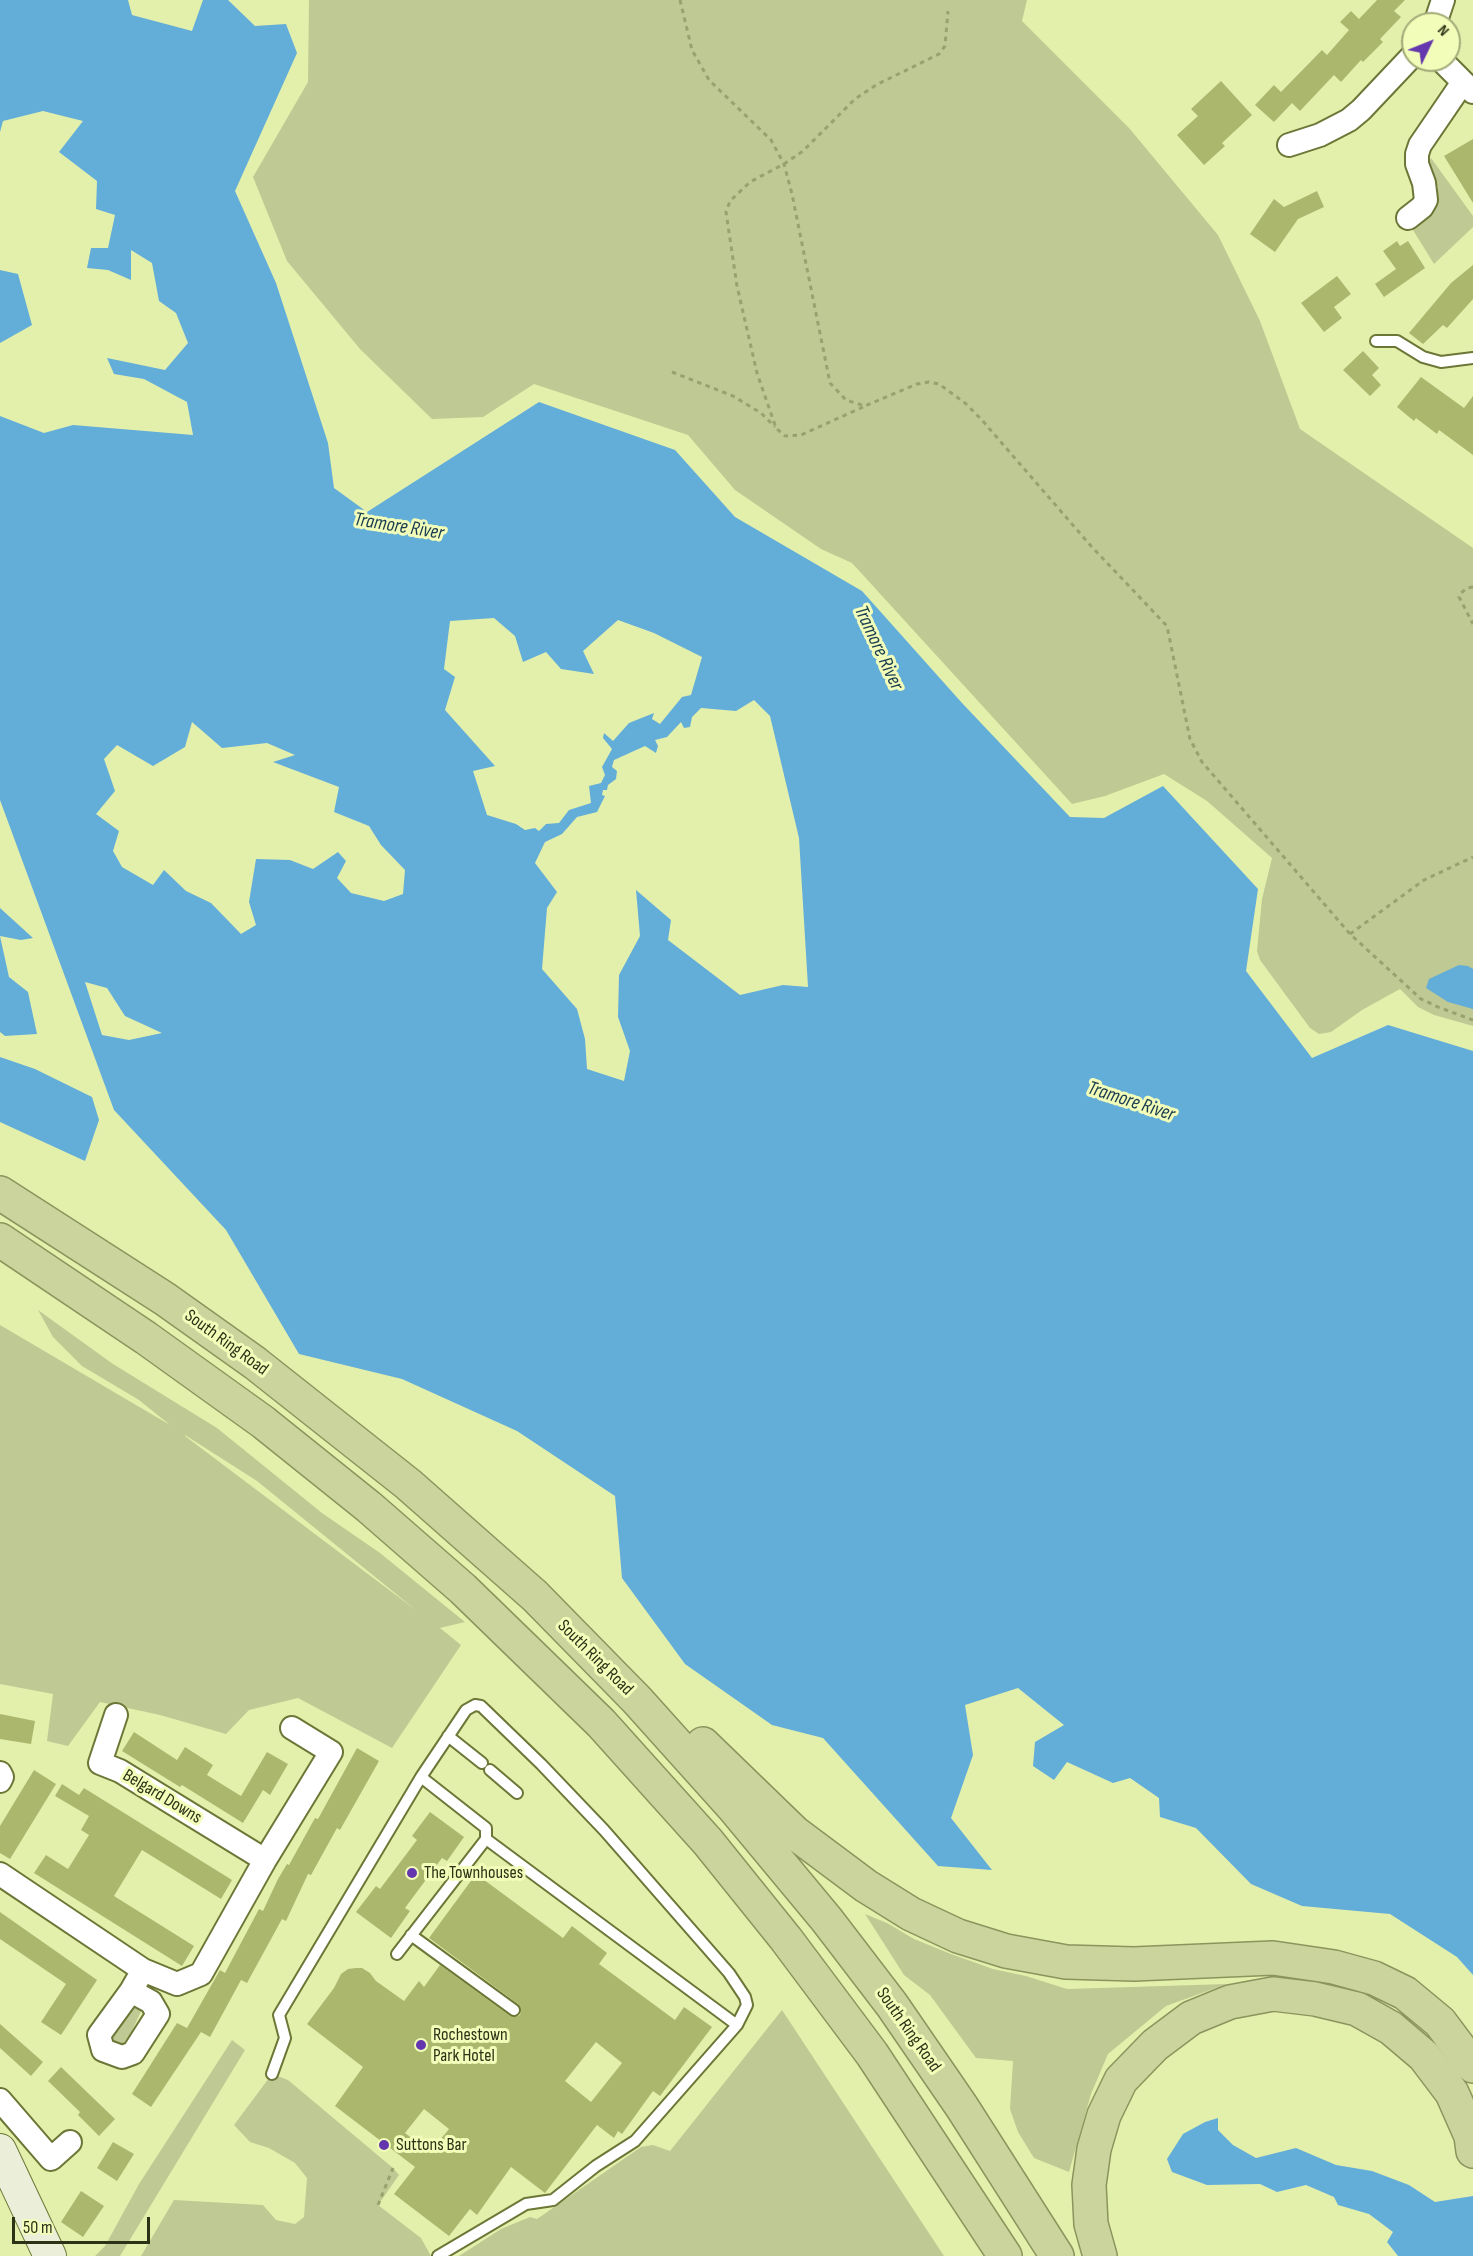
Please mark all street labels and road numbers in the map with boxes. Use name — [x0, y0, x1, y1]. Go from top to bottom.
street label: South Ring Road — [180, 1305, 272, 1381]
street label: South Ring Road — [553, 1616, 637, 1700]
street label: Belgard Downs — [119, 1765, 205, 1829]
street label: South Ring Road — [871, 1984, 945, 2076]

